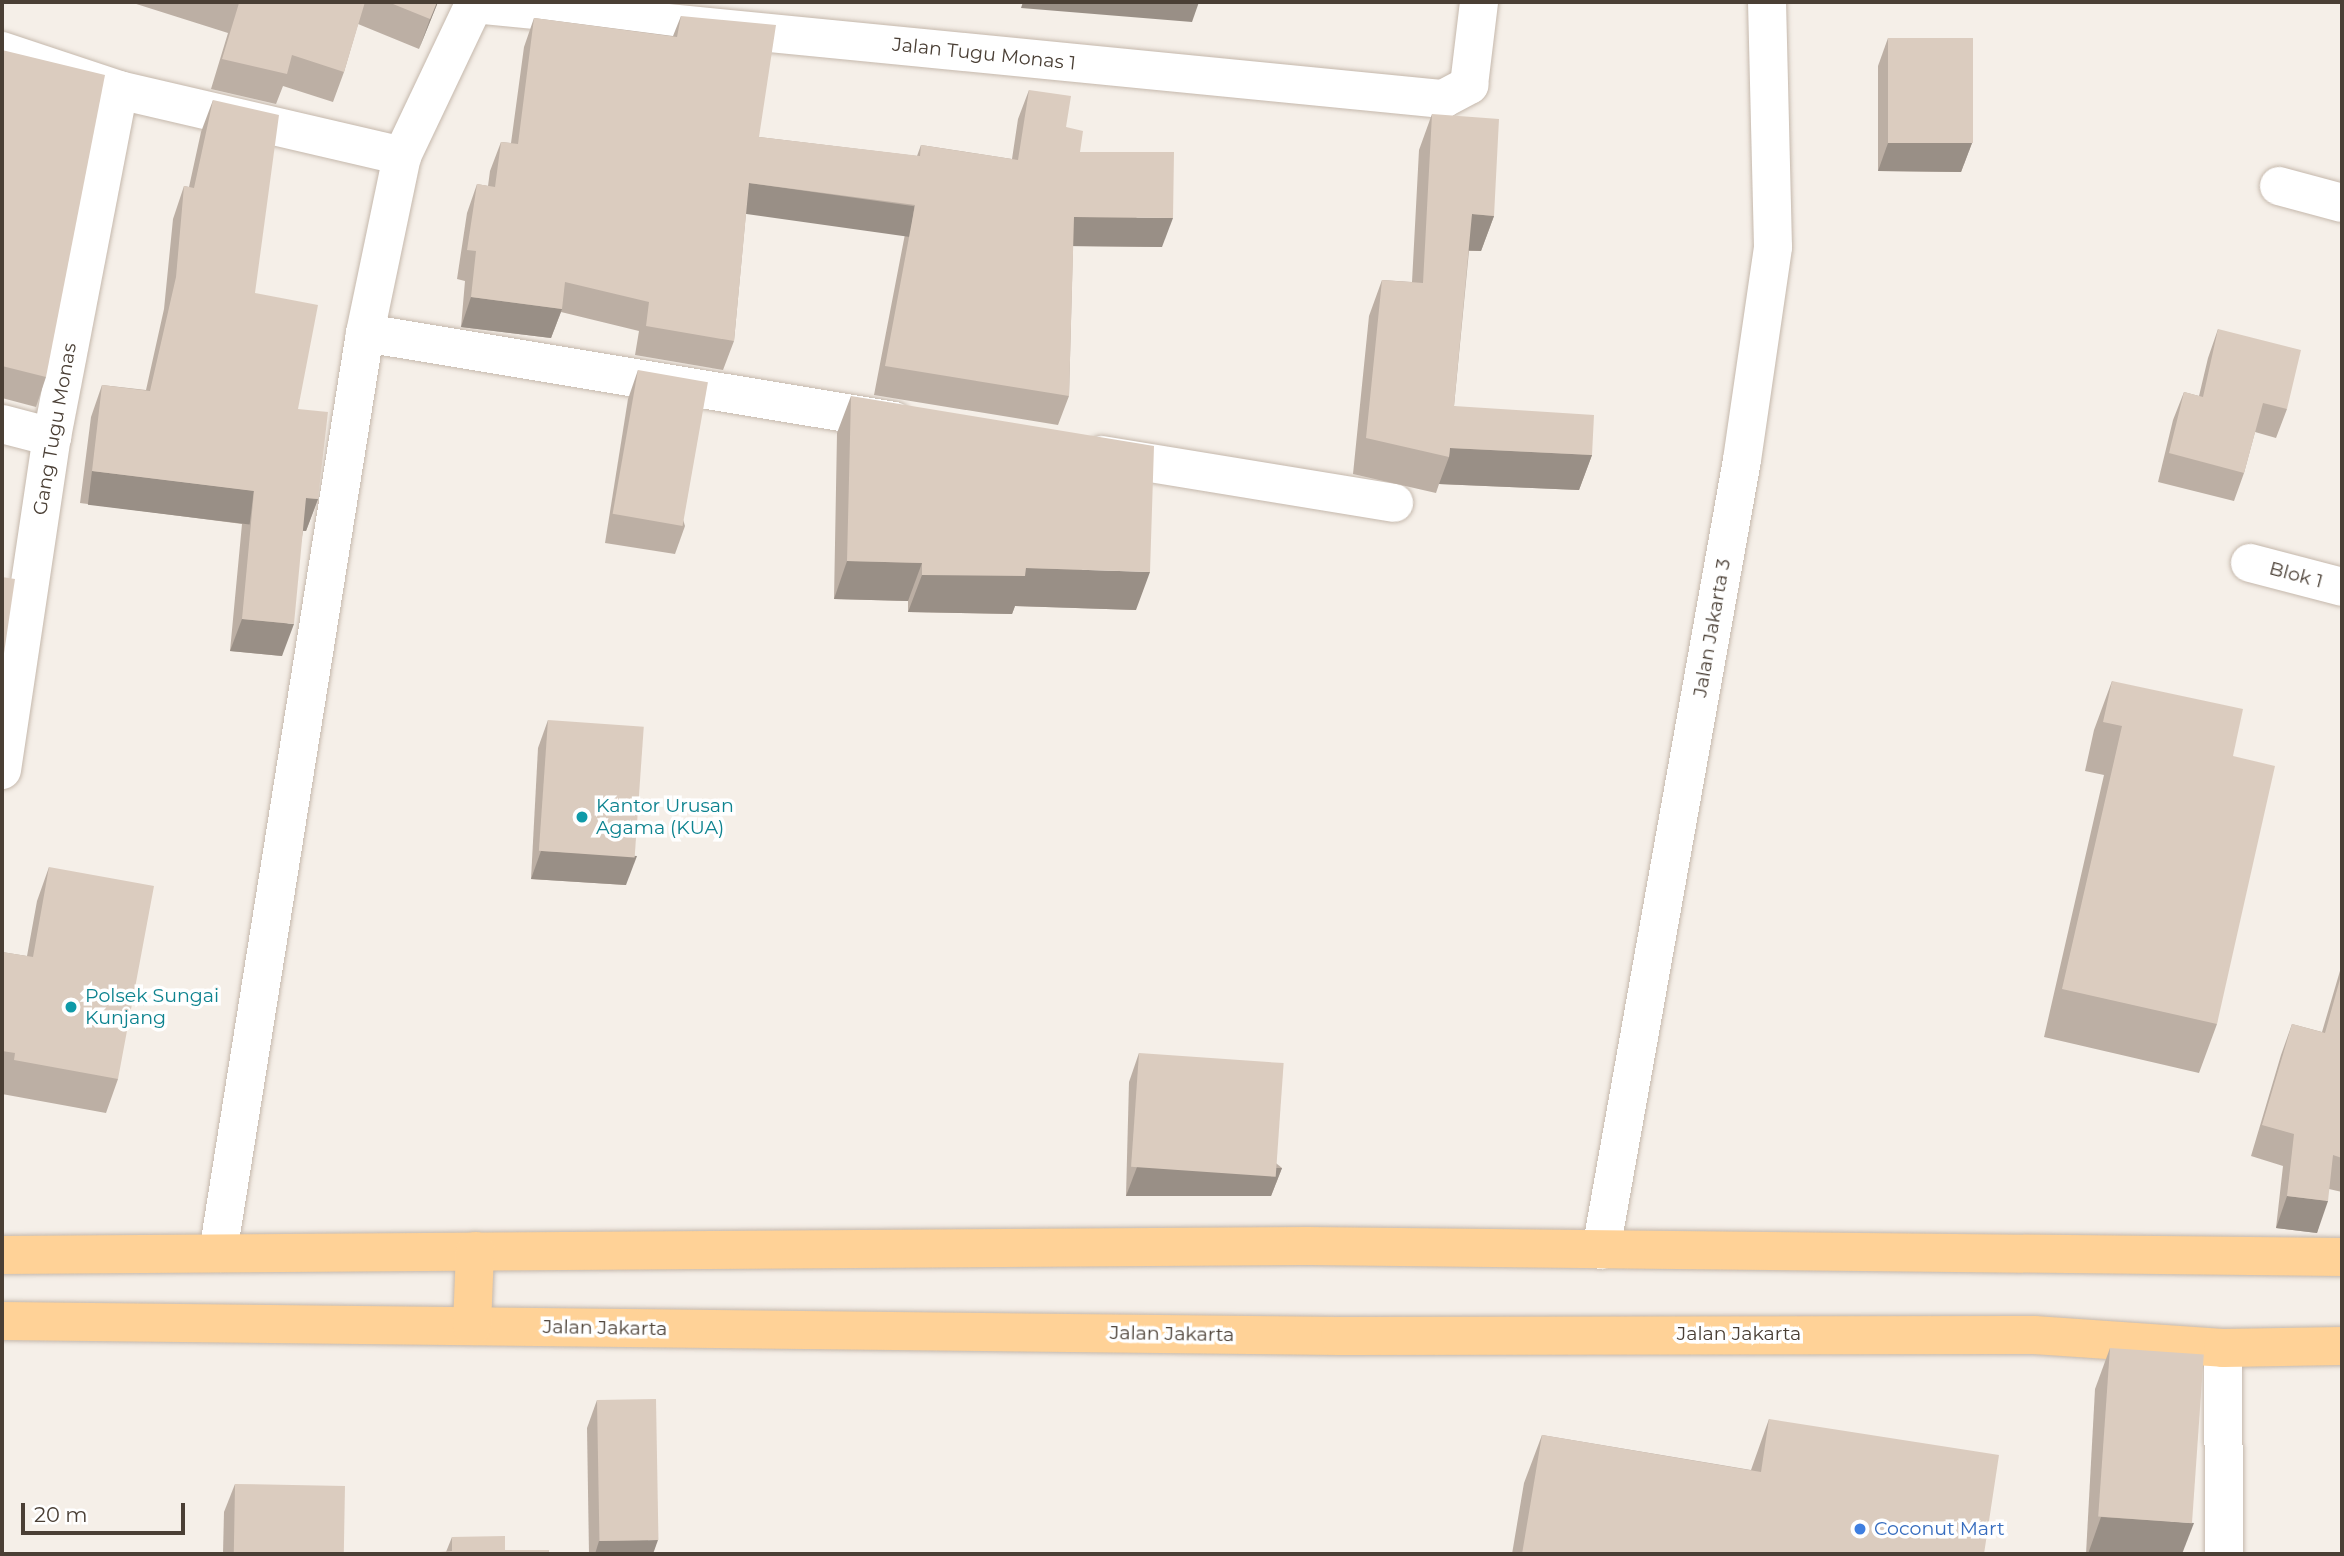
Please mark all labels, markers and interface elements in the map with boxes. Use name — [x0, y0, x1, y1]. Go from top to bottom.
street label: Jalan Tugu Monas 1 — [891, 33, 1077, 75]
street label: Gang Tugu Monas — [29, 341, 81, 517]
street label: Jalan Jakarta 3 — [1689, 557, 1735, 699]
street label: Blok 1 — [2267, 557, 2325, 593]
place label: Kantor Urusan Agama (KUA) — [596, 795, 734, 839]
marker: Kantor Urusan Agama (KUA) — [574, 809, 590, 825]
place label: Polsek Sungai Kunjang — [85, 985, 219, 1029]
marker: Polsek Sungai Kunjang — [63, 999, 79, 1015]
street label: Jalan Jakarta — [543, 1316, 667, 1340]
street label: Jalan Jakarta — [1110, 1322, 1234, 1346]
street label: Jalan Jakarta — [1677, 1323, 1801, 1345]
scale bar — [24, 1490, 189, 1534]
text: 20 m — [34, 1502, 88, 1527]
place label: Coconut Mart — [1874, 1518, 2005, 1540]
marker: Coconut Mart — [1852, 1521, 1868, 1537]

